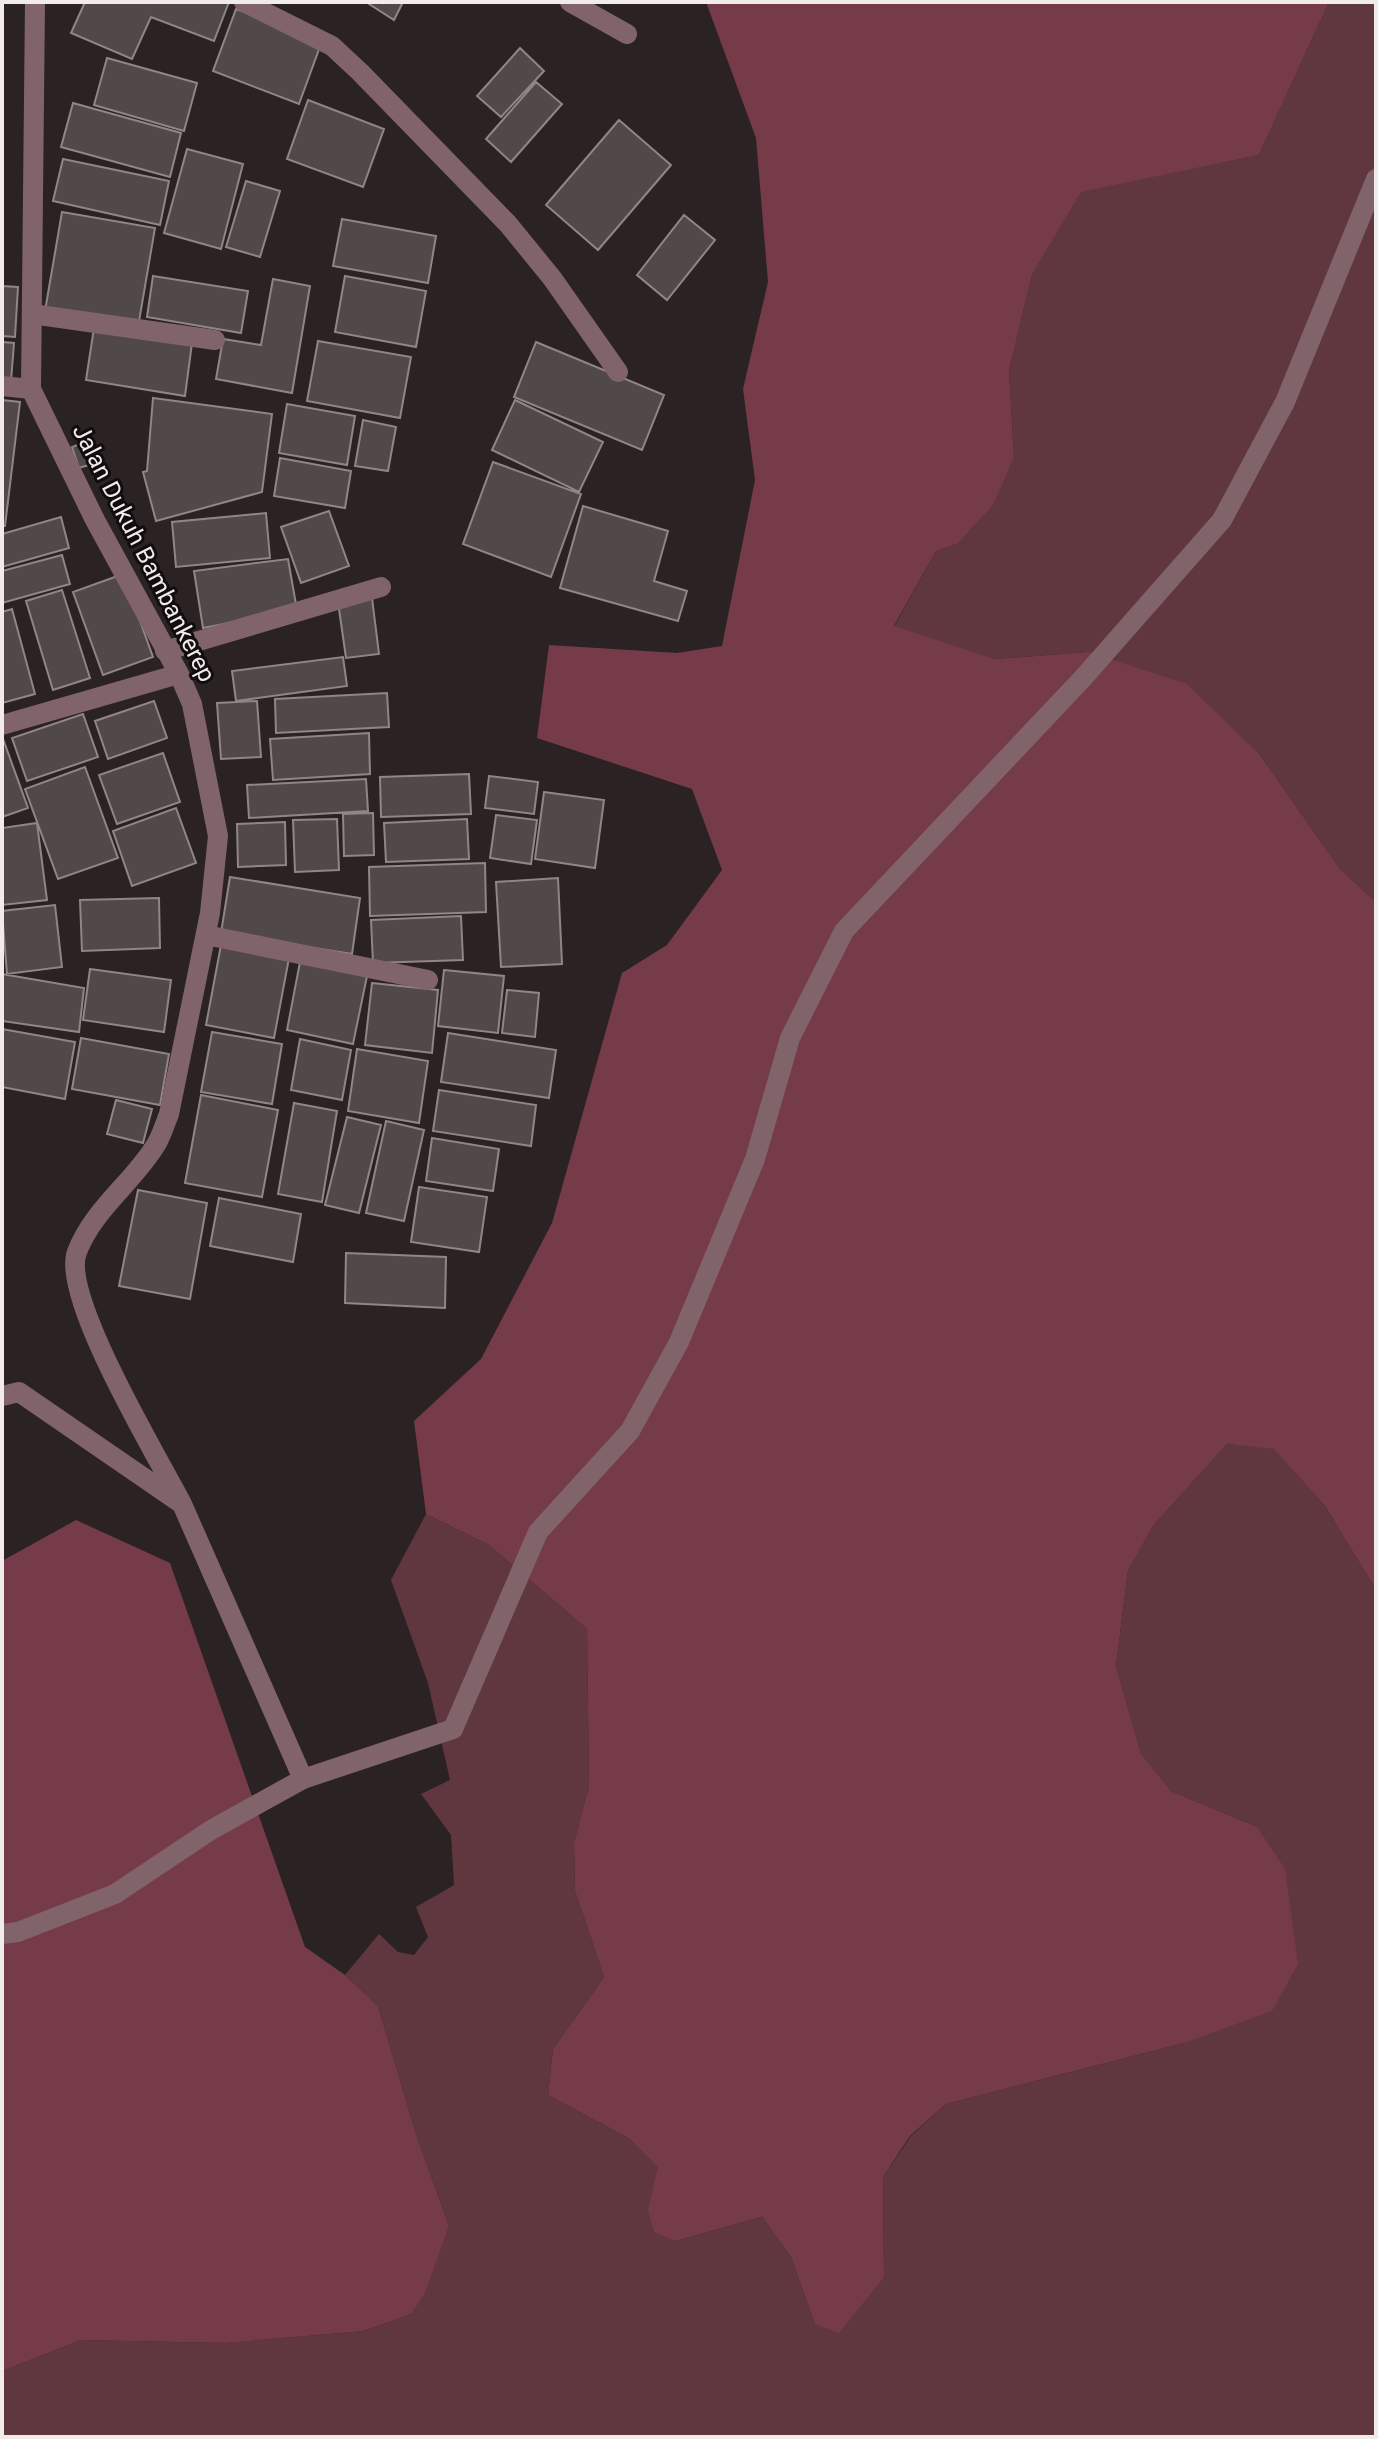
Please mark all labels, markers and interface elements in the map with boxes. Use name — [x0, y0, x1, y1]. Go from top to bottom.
street label: Jalan Dukuh Bambankerep — [67, 419, 221, 687]

